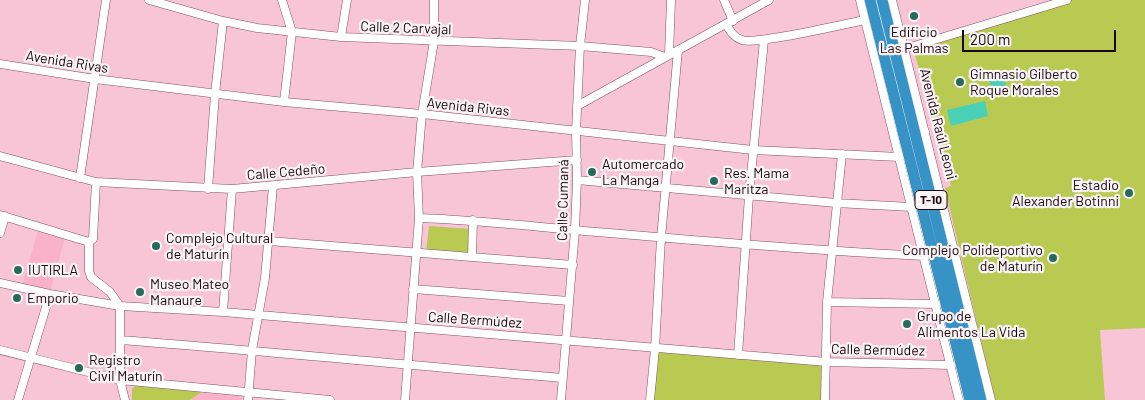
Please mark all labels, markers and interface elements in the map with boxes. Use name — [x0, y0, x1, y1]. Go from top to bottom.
marker: Edificio Las Palmas — [908, 10, 920, 22]
street label: Calle 2 Carvajal — [360, 18, 452, 38]
scale bar — [965, 20, 1119, 52]
place label: Edificio Las Palmas — [880, 24, 948, 56]
text: 200 m — [970, 30, 1010, 48]
street label: Avenida Rivas — [25, 47, 109, 77]
place label: Gimnasio Gilberto Roque Morales — [970, 66, 1077, 98]
street label: Avenida Raúl Leoni — [916, 67, 960, 181]
marker: Gimnasio Gilberto Roque Morales — [954, 76, 966, 88]
street label: Avenida Rivas — [426, 94, 510, 120]
place label: Automercado La Manga — [602, 156, 684, 188]
street label: Calle Cumaná — [554, 159, 572, 241]
street label: Calle Cedeño — [246, 160, 326, 184]
place label: Res. Mama Maritza — [724, 165, 789, 198]
marker: Automercado La Manga — [586, 166, 598, 178]
marker: Res. Mama Maritza — [708, 175, 720, 187]
place label: Estadio Alexander Botinni — [1012, 177, 1119, 210]
marker: Estadio Alexander Botinni — [1123, 187, 1135, 199]
road number: T-10 — [915, 190, 947, 210]
place label: Complejo Cultural de Maturín — [166, 230, 273, 262]
marker: Complejo Cultural de Maturín — [150, 240, 162, 252]
place label: Complejo Polideportivo de Maturín — [902, 242, 1043, 274]
marker: Complejo Polideportivo de Maturín — [1047, 252, 1059, 264]
place label: IUTIRLA — [28, 262, 78, 278]
marker: IUTIRLA — [12, 264, 24, 276]
place label: Museo Mateo Manaure — [150, 276, 229, 308]
marker: Museo Mateo Manaure — [134, 286, 146, 298]
place label: Emporio — [27, 290, 79, 306]
marker: Emporio — [11, 292, 23, 304]
street label: Calle Bermúdez — [428, 308, 522, 332]
place label: Grupo de Alimentos La Vida — [917, 308, 1025, 341]
marker: Grupo de Alimentos La Vida — [901, 318, 913, 330]
street label: Calle Bermúdez — [831, 341, 925, 359]
place label: Registro Civil Maturín — [89, 352, 163, 384]
marker: Registro Civil Maturín — [73, 362, 85, 374]

